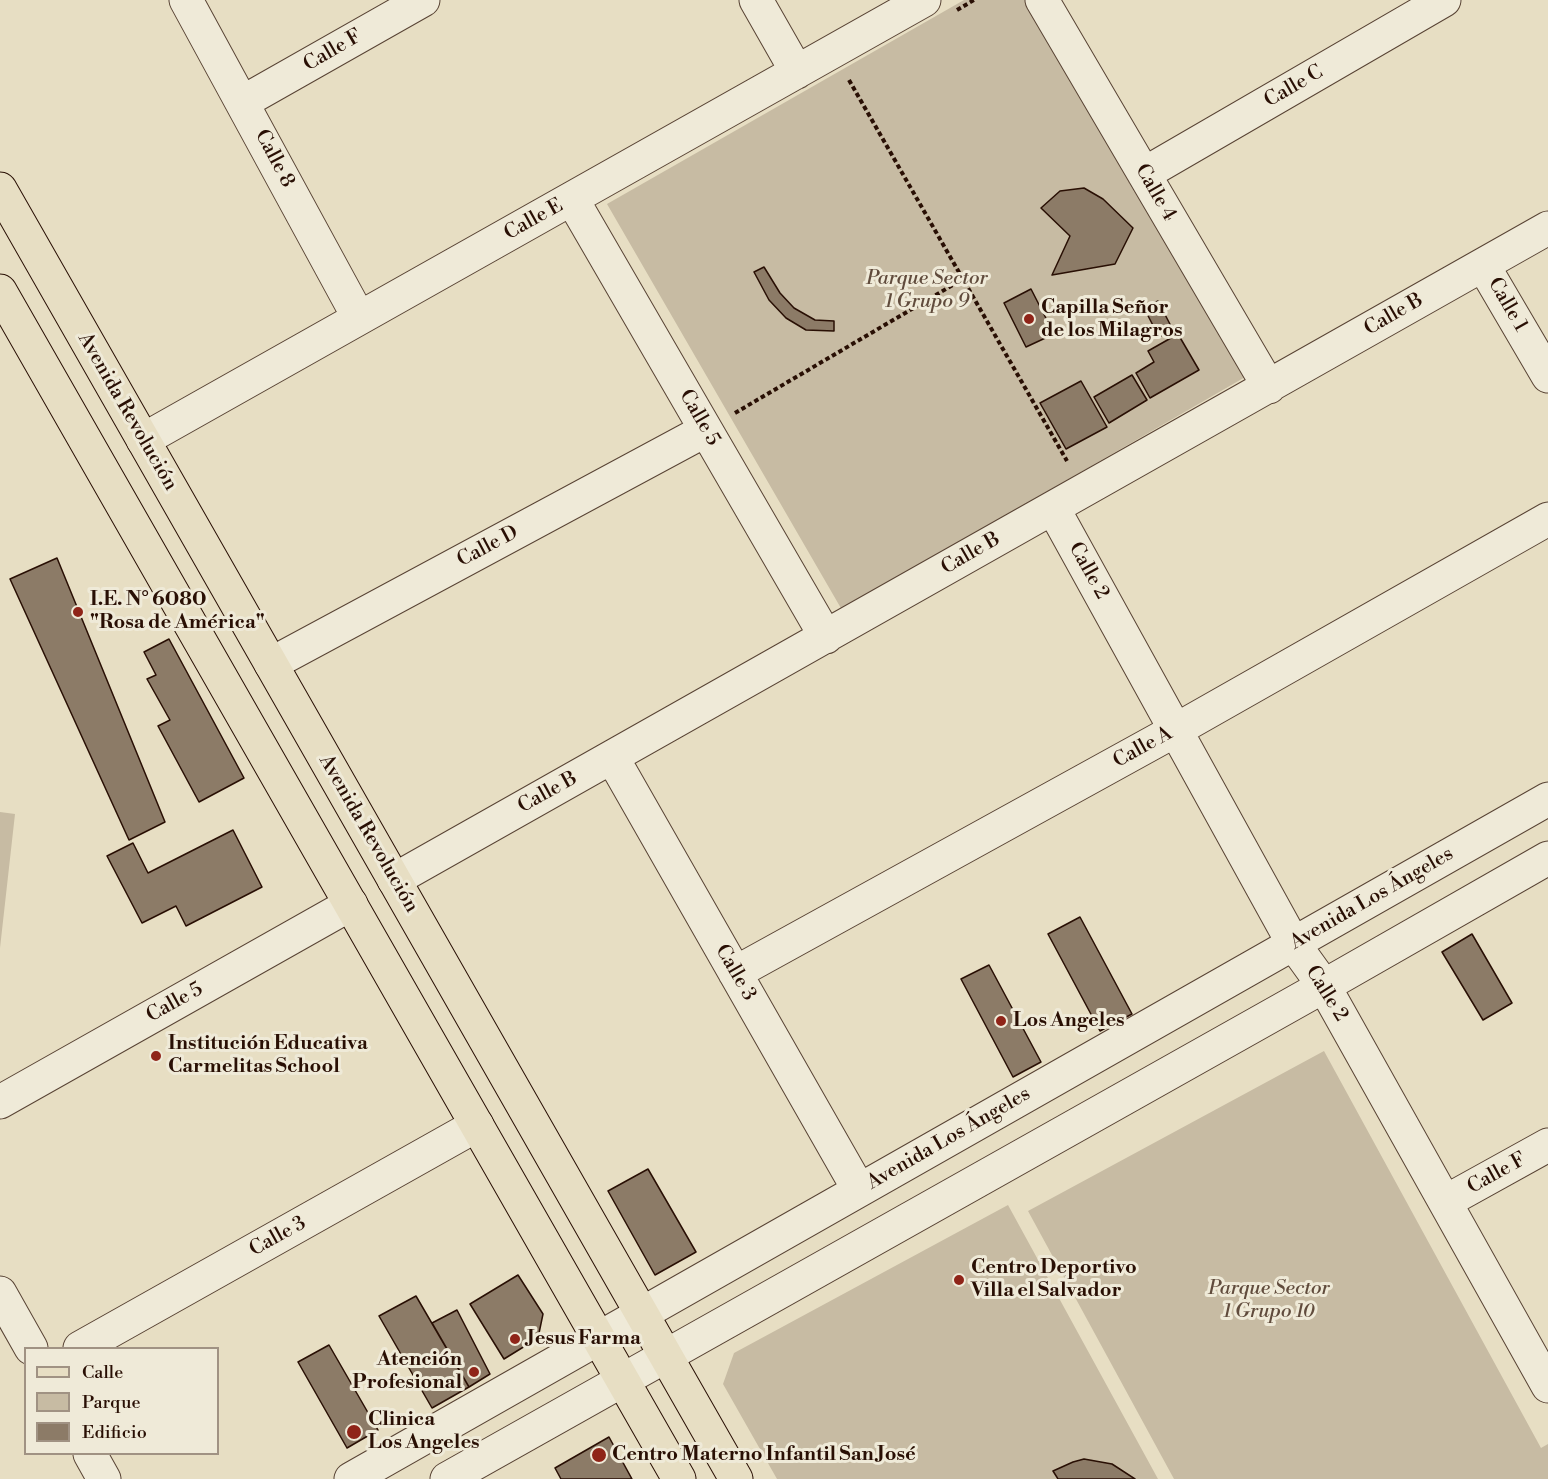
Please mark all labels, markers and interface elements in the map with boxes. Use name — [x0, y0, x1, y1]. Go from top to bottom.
street label: Calle F — [300, 25, 366, 77]
street label: Calle C — [1260, 61, 1328, 113]
street label: Calle 8 — [249, 126, 299, 192]
street label: Calle 4 — [1129, 160, 1181, 226]
street label: Calle E — [500, 194, 568, 246]
park label: Parque Sector 1 Grupo 9 — [866, 267, 988, 314]
street label: Calle 1 — [1482, 274, 1532, 336]
street label: Calle B — [1360, 289, 1428, 341]
place label: Capilla Señor de los Milagros — [1041, 296, 1183, 343]
marker: Capilla Señor de los Milagros — [1022, 312, 1036, 326]
street label: Avenida Revolución — [72, 329, 182, 495]
street label: Calle 5 — [673, 386, 725, 450]
street label: Calle D — [453, 521, 523, 573]
street label: Calle B — [937, 528, 1005, 580]
street label: Calle 2 — [1063, 538, 1113, 604]
place label: I.E. N° 6080 "Rosa de América" — [90, 588, 265, 635]
marker: I.E. N° 6080 "Rosa de América" — [71, 605, 85, 619]
street label: Calle A — [1109, 722, 1177, 774]
street label: Avenida Revolución — [313, 751, 423, 917]
street label: Calle B — [514, 767, 582, 819]
street label: Avenida Los Ángeles — [1286, 842, 1458, 956]
street label: Calle 3 — [709, 941, 761, 1005]
street label: Calle 2 — [1300, 962, 1352, 1026]
street label: Calle 5 — [143, 978, 207, 1028]
place label: Los Angeles — [1013, 1009, 1125, 1033]
marker: Los Angeles — [994, 1014, 1008, 1028]
place label: Institución Educativa Carmelitas School — [168, 1032, 368, 1079]
marker: Institución Educativa Carmelitas School — [149, 1049, 163, 1063]
street label: Avenida Los Ángeles — [863, 1082, 1035, 1196]
street label: Calle F — [1464, 1148, 1530, 1200]
street label: Calle 3 — [246, 1212, 310, 1262]
place label: Centro Deportivo Villa el Salvador — [971, 1256, 1137, 1303]
marker: Centro Deportivo Villa el Salvador — [952, 1273, 966, 1287]
park label: Parque Sector 1 Grupo 10 — [1208, 1277, 1330, 1324]
place label: Jesus Farma — [527, 1327, 641, 1351]
marker: Jesus Farma — [508, 1332, 522, 1346]
legend — [24, 1347, 219, 1455]
place label: Atención Profesional — [352, 1348, 462, 1395]
text: Calle — [82, 1361, 123, 1384]
marker: Atención Profesional — [467, 1365, 481, 1379]
text: Parque — [82, 1391, 141, 1414]
place label: Clinica Los Angeles — [368, 1408, 480, 1455]
text: Edificio — [82, 1421, 147, 1444]
marker: Clinica Los Angeles — [345, 1423, 363, 1441]
place label: Centro Materno Infantil San José — [612, 1443, 916, 1467]
marker: Centro Materno Infantil San José — [590, 1446, 608, 1464]

